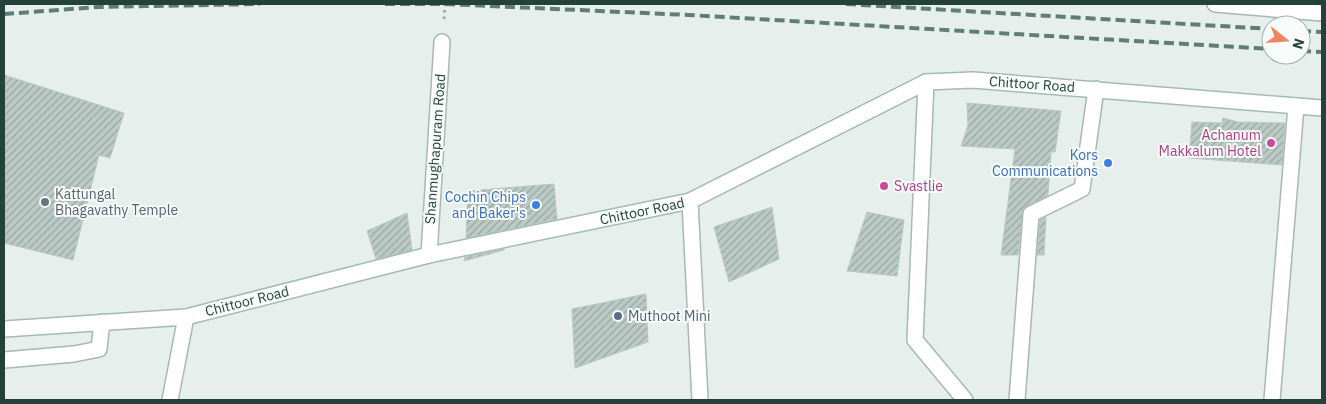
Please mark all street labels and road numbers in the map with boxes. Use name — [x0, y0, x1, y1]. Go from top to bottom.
street label: Chittoor Road — [988, 72, 1076, 96]
street label: Shanmughapuram Road — [421, 73, 449, 225]
street label: Chittoor Road — [598, 193, 686, 229]
street label: Chittoor Road — [203, 282, 291, 320]

